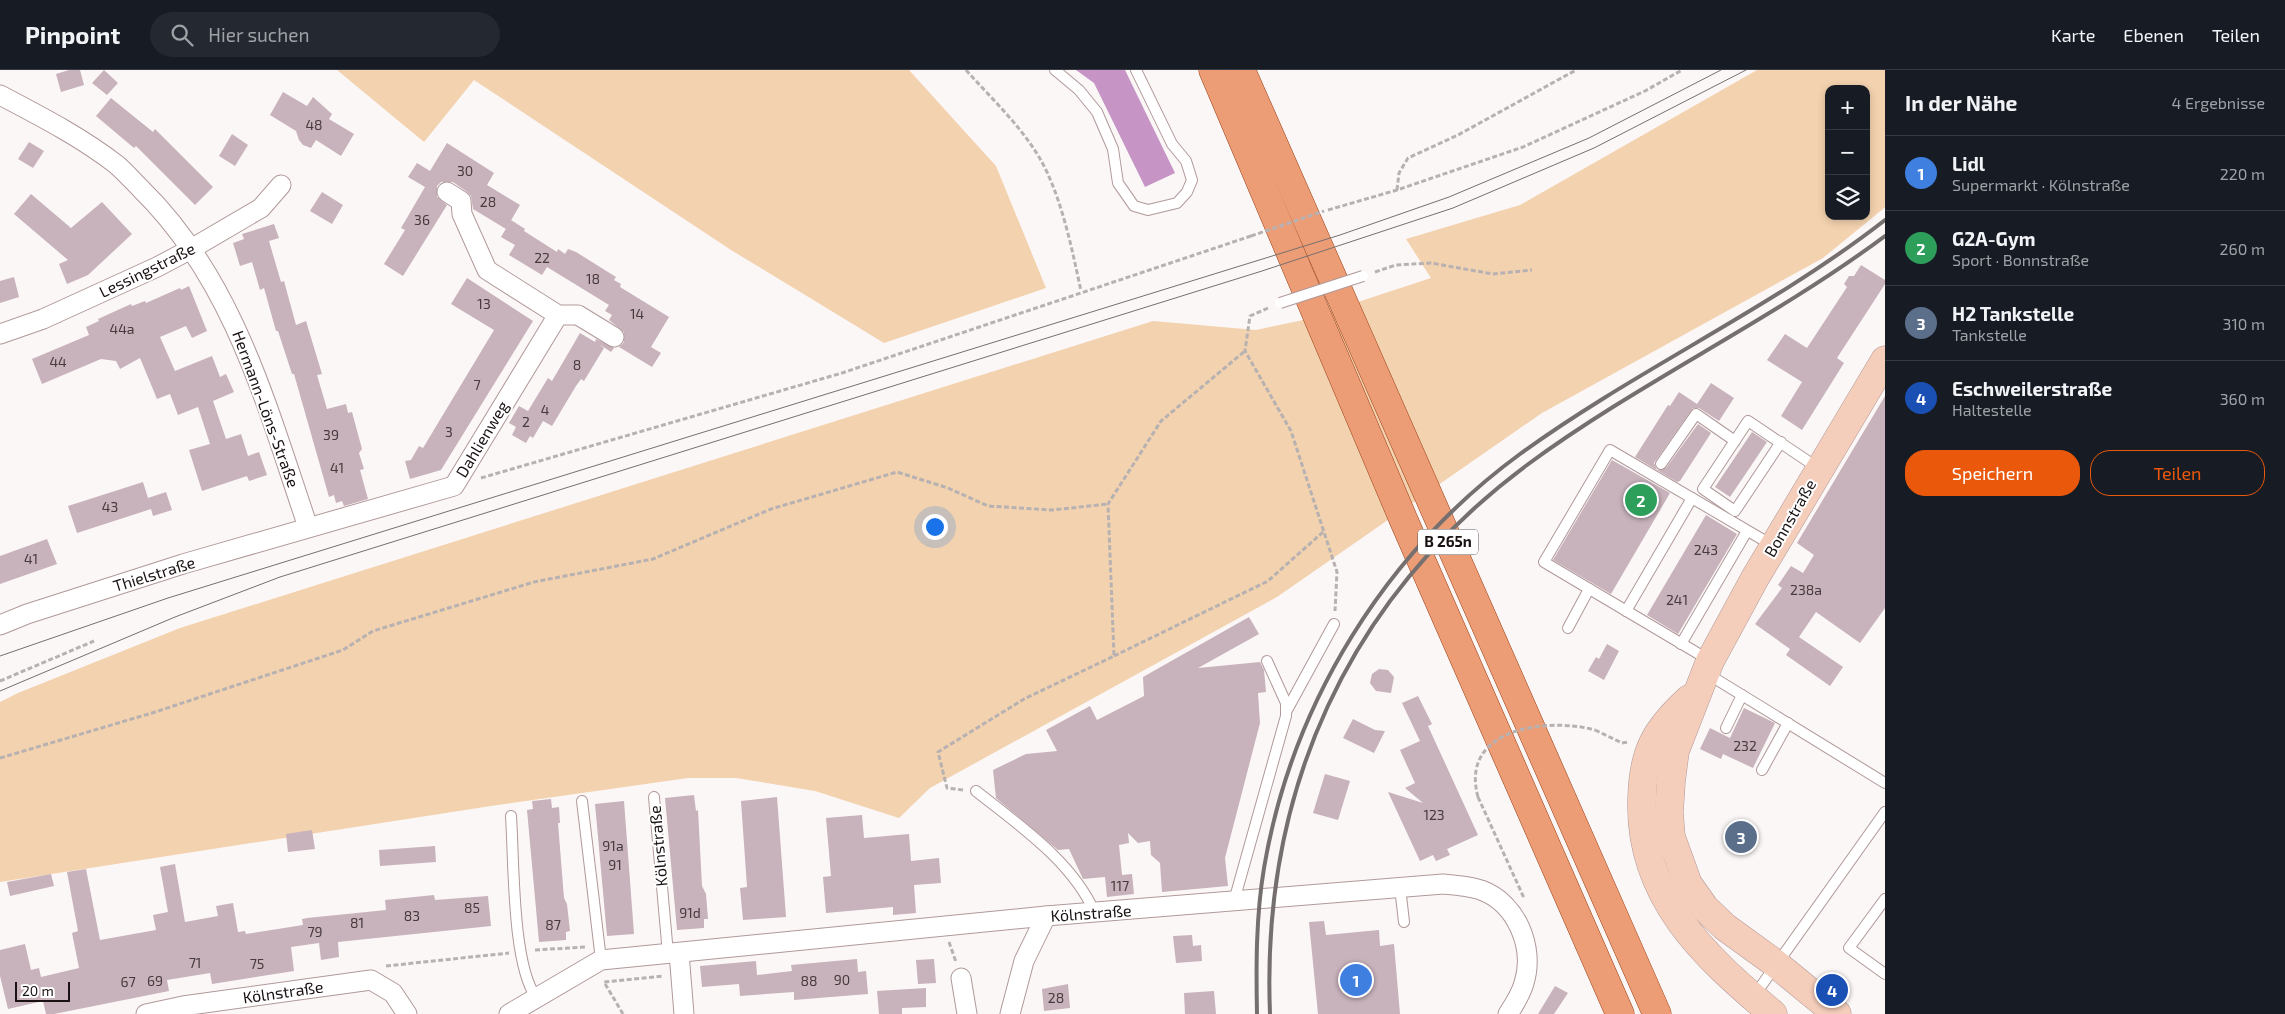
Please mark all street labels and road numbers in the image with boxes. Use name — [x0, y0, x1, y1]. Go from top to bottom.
street label: Lessingstraße — [96, 238, 198, 301]
street label: Hermann-Löns-Straße — [229, 328, 304, 490]
street label: Dahlienweg — [451, 397, 512, 480]
street label: Bonnstraße — [1760, 476, 1819, 560]
road number: B 265n — [1418, 530, 1478, 554]
street label: Thielstraße — [111, 552, 197, 595]
street label: Kölnstraße — [644, 805, 671, 887]
street label: Kölnstraße — [1050, 900, 1132, 925]
street label: Kölnstraße — [241, 976, 324, 1007]

